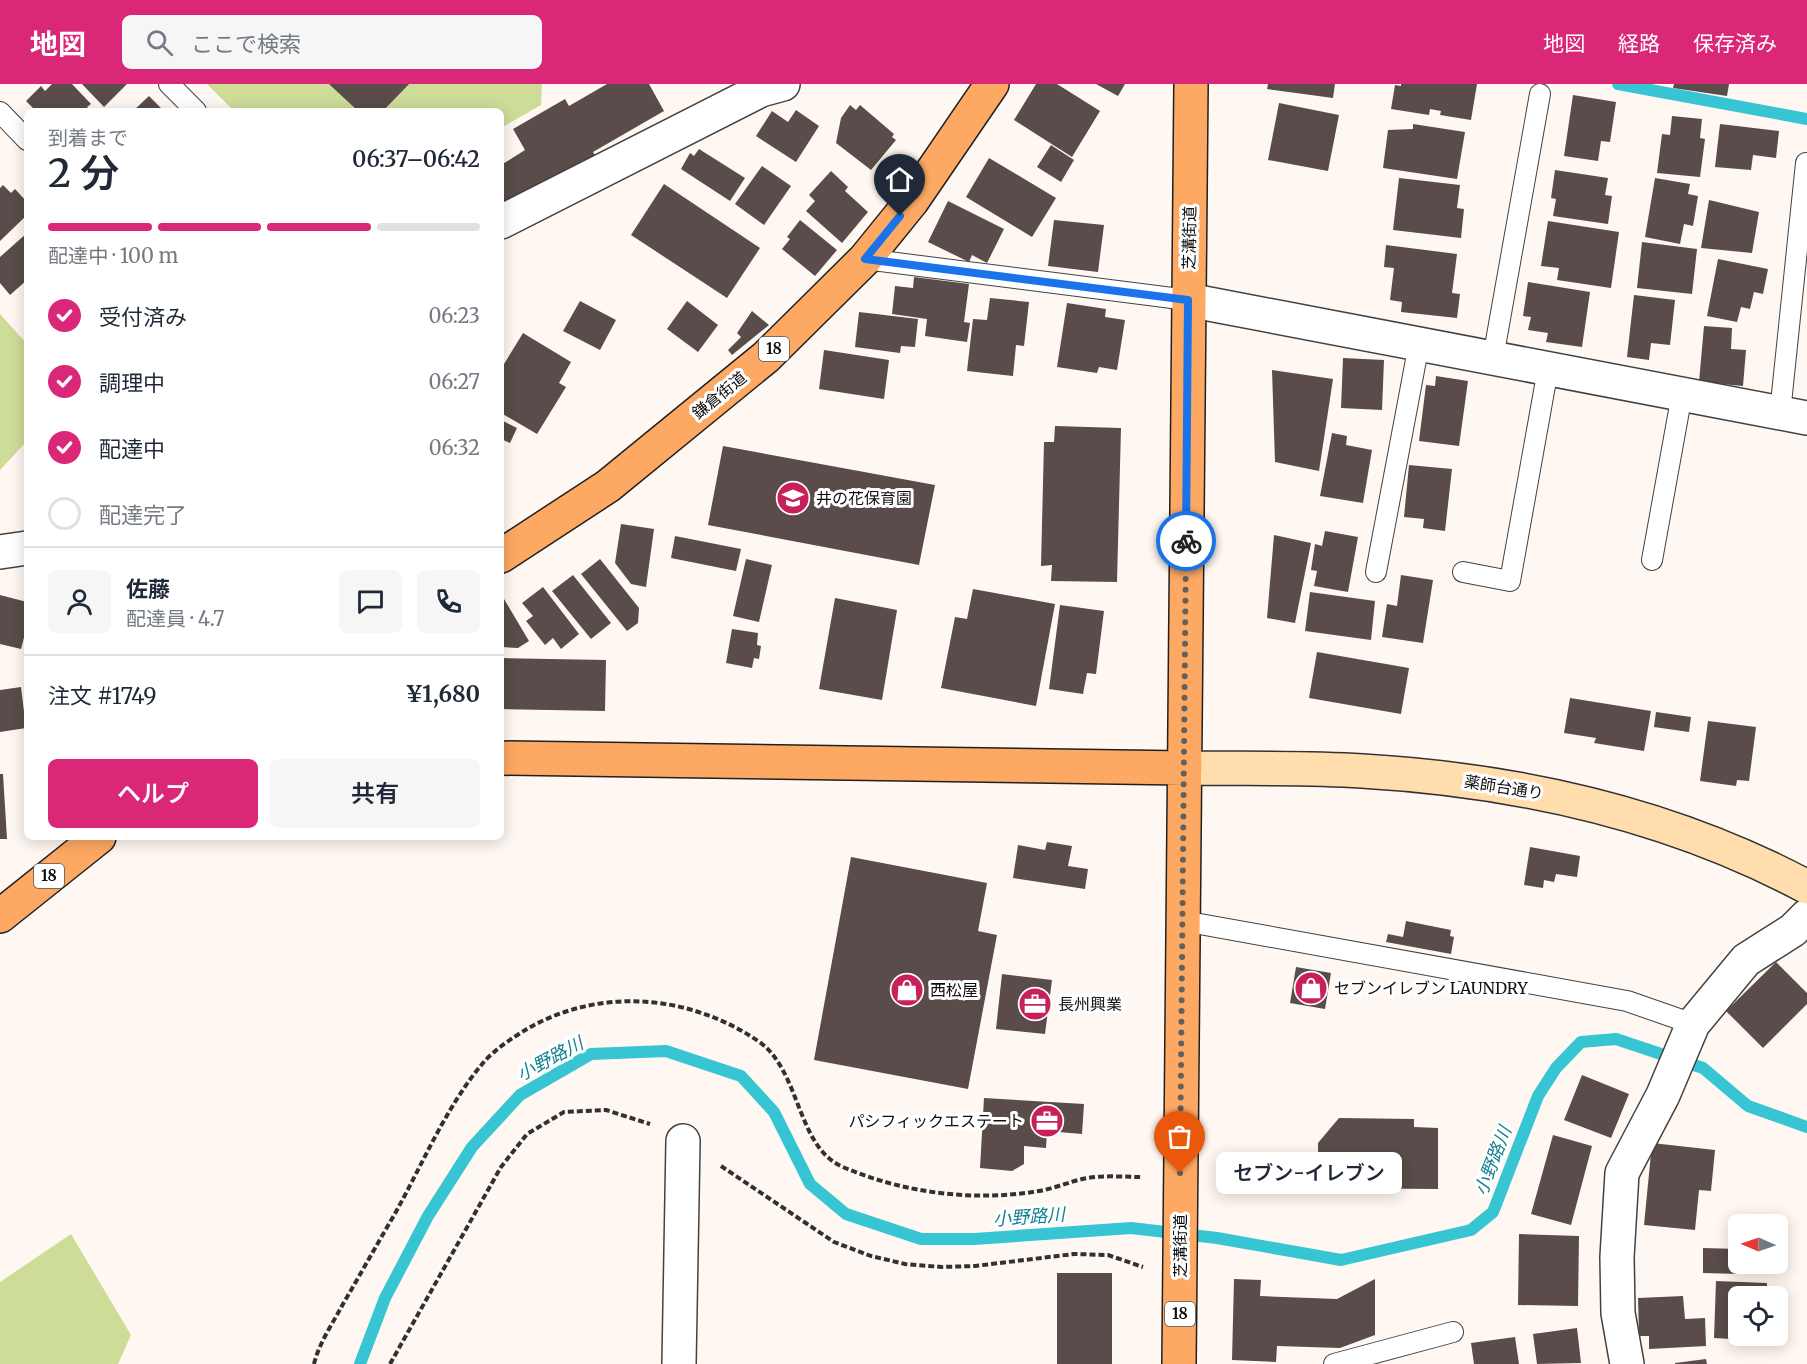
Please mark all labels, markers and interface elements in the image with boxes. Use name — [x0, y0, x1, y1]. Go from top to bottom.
search box — [122, 15, 542, 69]
text: 地図 — [30, 26, 86, 62]
icon: search — [143, 26, 176, 59]
text: ここで検索 — [191, 30, 301, 58]
text: 地図 — [1543, 30, 1585, 57]
text: 経路 — [1618, 30, 1660, 57]
text: 保存済み — [1693, 30, 1777, 57]
text: 到着まで — [48, 125, 128, 150]
text: 06:37–06:42 — [352, 145, 480, 173]
text: 2 分 — [48, 149, 119, 198]
pin — [874, 154, 925, 216]
icon: home — [883, 163, 916, 196]
street label: 芝溝街道 — [1178, 206, 1200, 270]
text: 配達中 · 100 m — [48, 243, 178, 268]
icon: check — [48, 299, 81, 332]
text: 受付済み — [99, 303, 187, 331]
text: 06:23 — [428, 303, 480, 328]
road number: 18 — [759, 337, 789, 361]
icon: check — [48, 365, 81, 398]
street label: 鎌倉街道 — [688, 367, 750, 423]
text: 調理中 — [99, 369, 165, 397]
text: 06:27 — [428, 369, 480, 394]
icon: check — [48, 431, 81, 464]
text: 配達中 — [99, 435, 165, 463]
text: 06:32 — [429, 435, 480, 460]
school or university icon: 井の花保育園 — [775, 480, 811, 516]
place label: 井の花保育園 — [816, 488, 912, 508]
text: 配達完了 — [99, 501, 187, 529]
courier — [1156, 511, 1216, 571]
icon: bike — [1170, 525, 1203, 558]
button: person — [48, 570, 111, 633]
button: chat — [339, 570, 402, 633]
button: phone — [417, 570, 480, 633]
text: 佐藤 — [126, 575, 170, 603]
text: 配達員 · 4.7 — [126, 606, 224, 631]
text: ¥1,680 — [405, 680, 480, 708]
text: 注文 #1749 — [48, 682, 157, 710]
button: ヘルプ — [48, 759, 258, 828]
button: 共有 — [270, 759, 480, 828]
street label: 薬師台通り — [1463, 771, 1545, 803]
road number: 18 — [34, 864, 64, 888]
shop icon: セブンイレブン LAUNDRY — [1293, 970, 1329, 1006]
shop icon: 西松屋 — [889, 972, 925, 1008]
place label: セブンイレブン LAUNDRY — [1334, 978, 1528, 998]
place label: 西松屋 — [930, 980, 978, 1000]
office icon: 長州興業 — [1017, 986, 1053, 1022]
place label: 長州興業 — [1058, 994, 1122, 1014]
water label: 小野路川 — [513, 1031, 589, 1086]
office icon: パシフィックエステート — [1029, 1103, 1065, 1139]
place label: パシフィックエステート — [848, 1111, 1024, 1131]
pin — [1154, 1111, 1205, 1173]
icon: bag — [1163, 1120, 1196, 1153]
water label: 小野路川 — [1469, 1121, 1517, 1199]
callout: セブン-イレブン — [1216, 1152, 1402, 1194]
text: セブン-イレブン — [1233, 1160, 1385, 1185]
water label: 小野路川 — [992, 1202, 1068, 1230]
street label: 芝溝街道 — [1170, 1214, 1190, 1278]
north arrow — [1728, 1214, 1788, 1274]
map controls — [1728, 1214, 1788, 1346]
button: locate — [1728, 1286, 1788, 1346]
road number: 18 — [1165, 1302, 1195, 1326]

